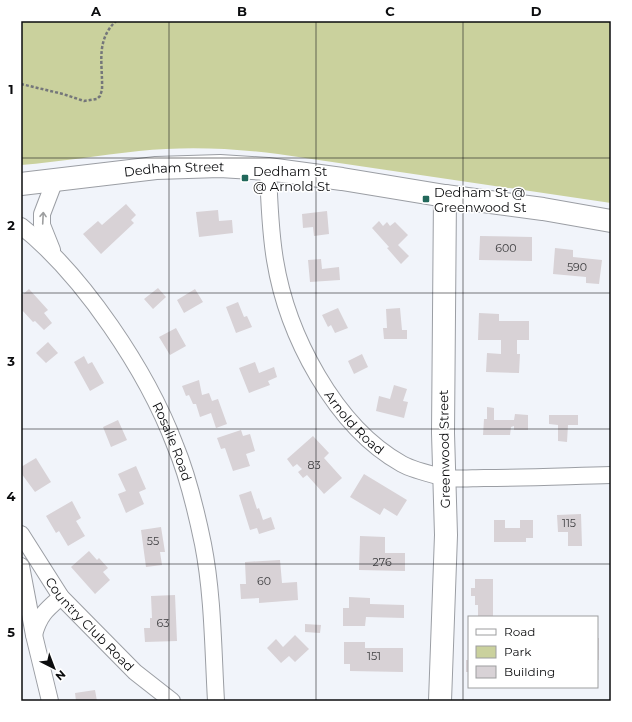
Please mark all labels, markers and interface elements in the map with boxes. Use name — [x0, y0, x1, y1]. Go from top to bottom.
text: A — [90, 3, 102, 19]
text: B — [237, 3, 247, 19]
text: C — [385, 3, 395, 19]
text: D — [531, 3, 542, 19]
text: 1 — [8, 81, 14, 97]
street label: Dedham Street — [123, 158, 225, 180]
place label: Dedham St @ Arnold St — [253, 163, 330, 194]
marker: Dedham St @ Arnold St — [240, 173, 250, 183]
place label: Dedham St @ Greenwood St — [434, 184, 527, 215]
marker: Dedham St @ Greenwood St — [421, 194, 431, 204]
one-way arrow — [39, 212, 46, 225]
text: 2 — [7, 217, 15, 233]
house number: 600 — [495, 241, 517, 255]
house number: 590 — [567, 260, 587, 274]
text: 3 — [6, 353, 15, 369]
street label: Arnold Road — [321, 387, 388, 458]
street label: Greenwood Street — [435, 390, 453, 508]
street label: Rosalie Road — [149, 399, 195, 483]
house number: 83 — [307, 458, 321, 472]
text: 4 — [7, 488, 16, 504]
house number: 115 — [562, 516, 576, 530]
house number: 55 — [147, 534, 159, 548]
house number: 276 — [372, 555, 392, 569]
street label: Country Club Road — [42, 574, 138, 675]
house number: 60 — [257, 574, 271, 588]
house number: 63 — [157, 616, 169, 630]
legend — [468, 616, 598, 688]
text: 5 — [7, 624, 15, 640]
text: Road — [504, 624, 535, 639]
text: Park — [504, 644, 532, 659]
north arrow — [34, 648, 74, 688]
house number: 151 — [367, 649, 381, 663]
text: Building — [504, 664, 555, 679]
text: N — [53, 667, 69, 684]

